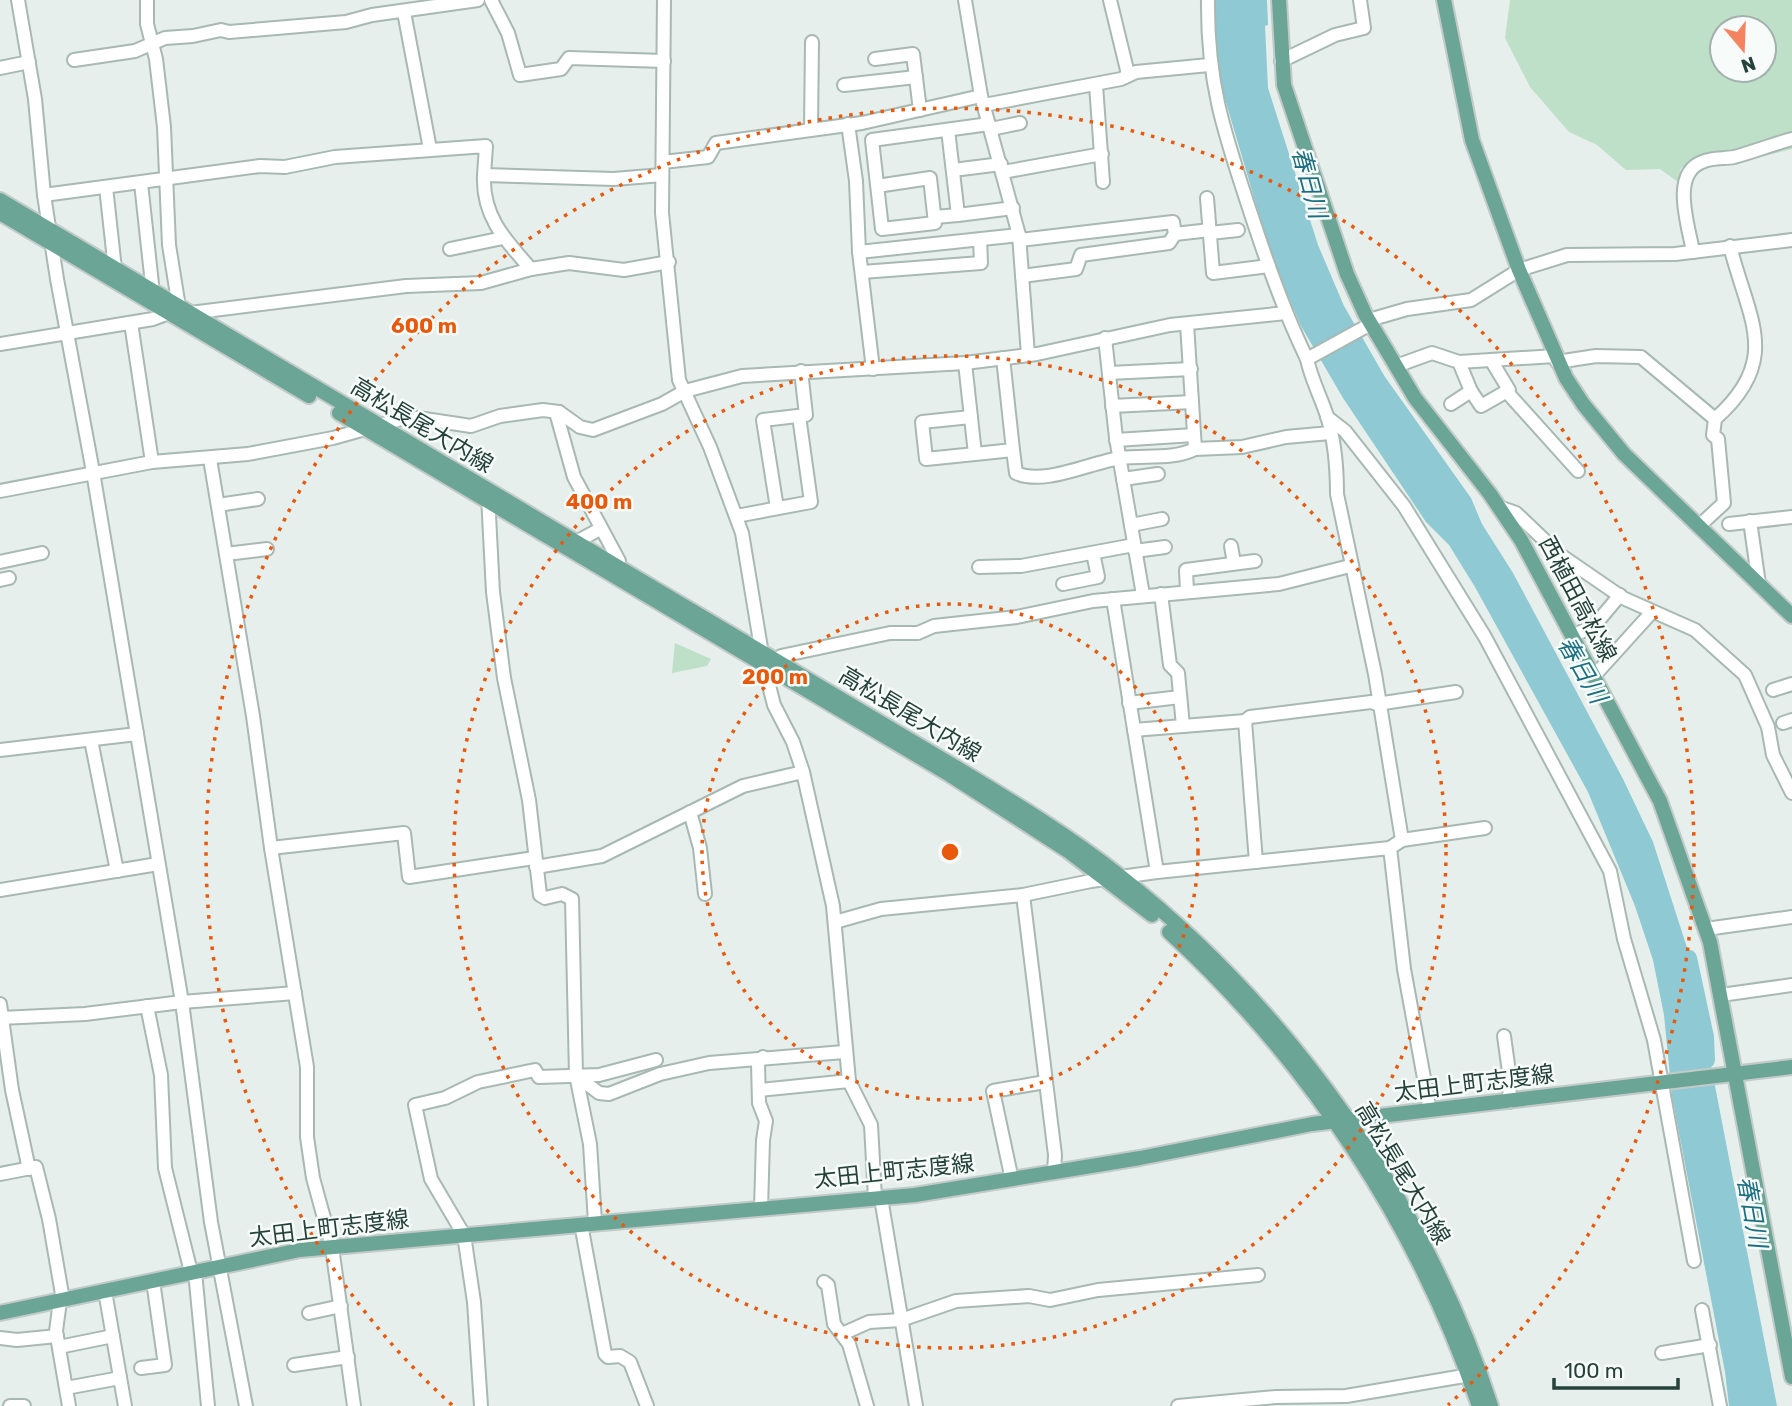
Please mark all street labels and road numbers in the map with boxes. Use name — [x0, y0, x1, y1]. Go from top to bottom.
street label: 高松長尾大内線 — [346, 372, 498, 478]
street label: 西植田高松線 — [1533, 532, 1623, 666]
street label: 高松長尾大内線 — [834, 661, 986, 767]
street label: 太田上町志度線 — [1392, 1059, 1556, 1107]
street label: 高松長尾大内線 — [1350, 1097, 1456, 1249]
street label: 太田上町志度線 — [812, 1149, 976, 1193]
street label: 太田上町志度線 — [247, 1204, 411, 1252]

